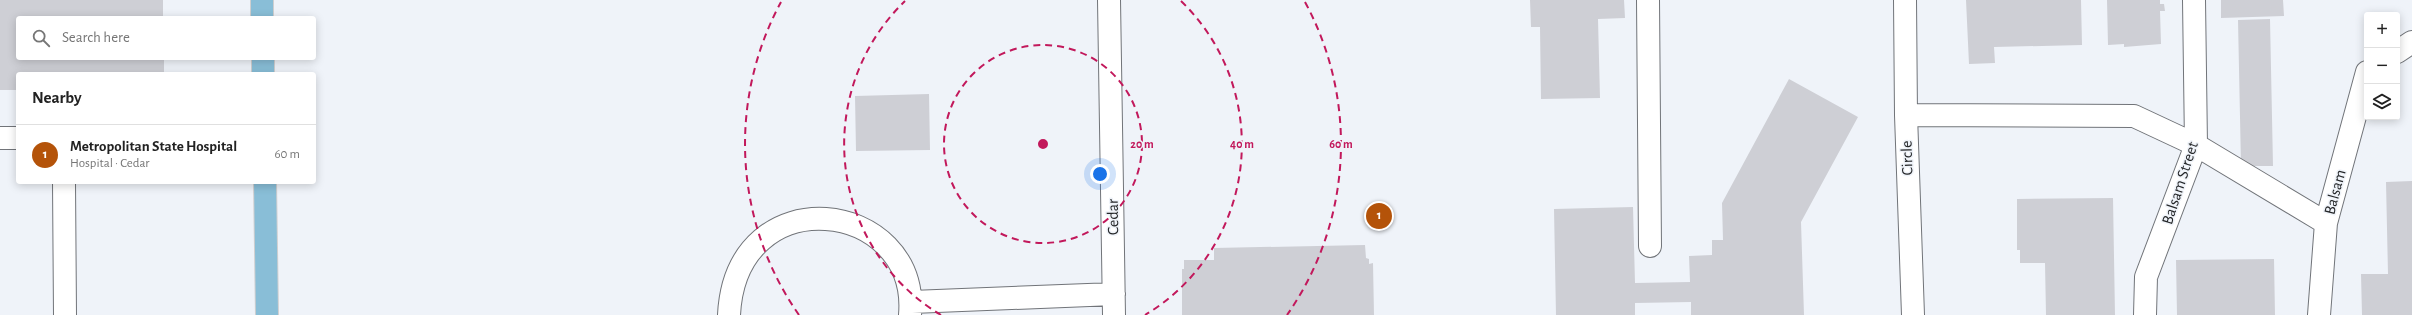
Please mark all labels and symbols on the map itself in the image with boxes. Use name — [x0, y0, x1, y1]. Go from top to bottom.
centre of rings — [1036, 137, 1050, 151]
text: 20 m — [1130, 138, 1154, 150]
text: 40 m — [1230, 138, 1254, 150]
text: 60 m — [1329, 138, 1353, 150]
street label: Circle — [1898, 140, 1916, 176]
street label: Balsam Street — [2159, 140, 2201, 226]
your location — [1090, 164, 1110, 184]
street label: Balsam — [2321, 168, 2349, 216]
street label: Cedar — [1105, 198, 1121, 235]
pin: 1 — [1366, 201, 1392, 231]

